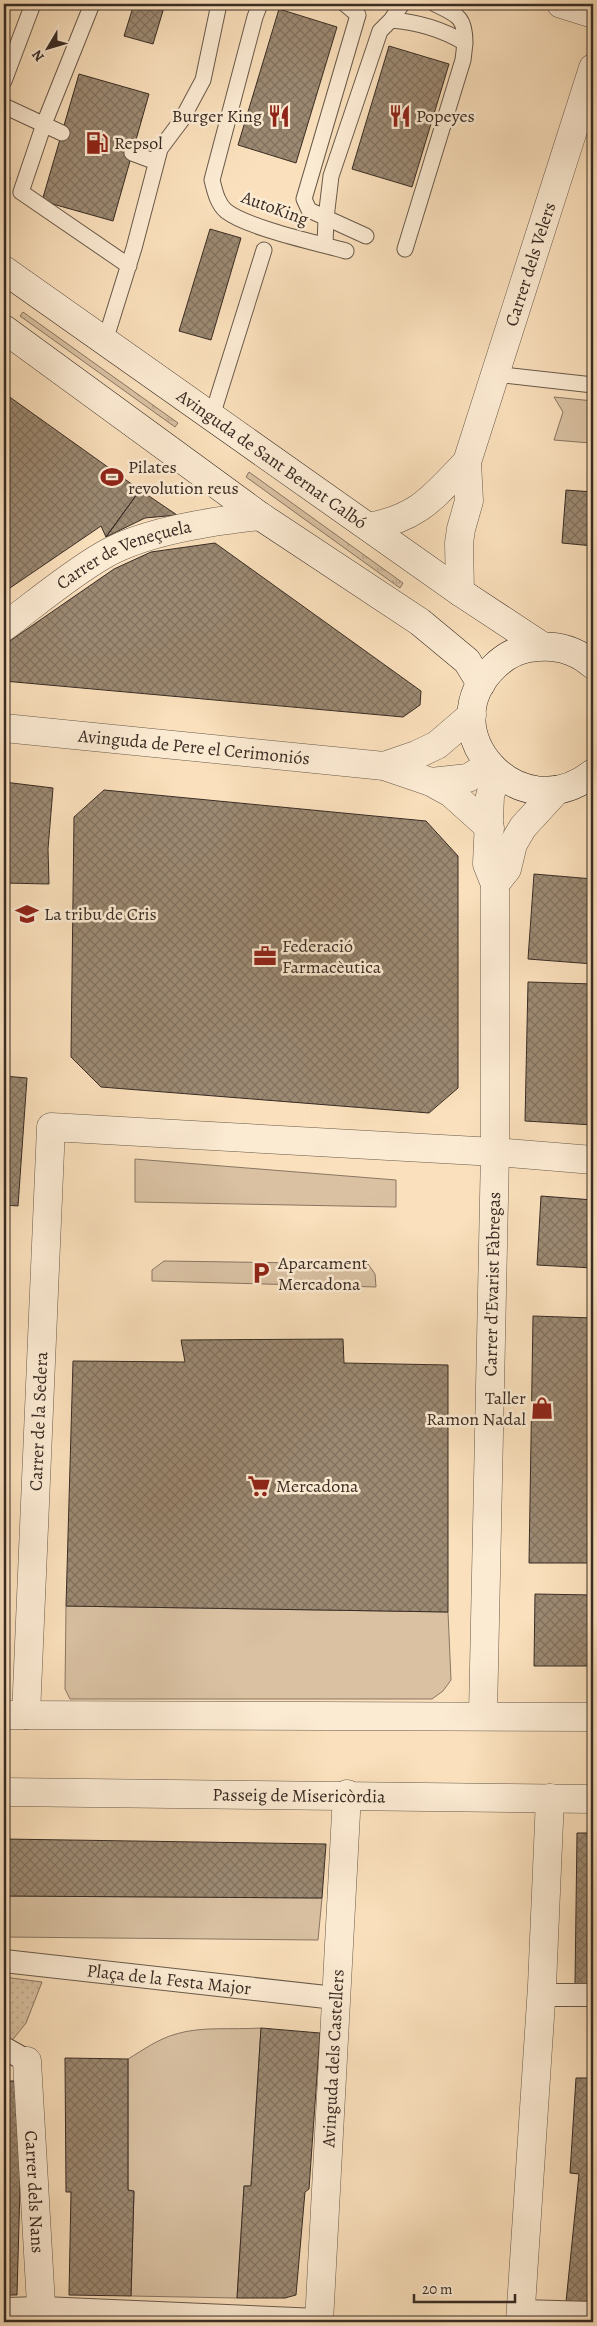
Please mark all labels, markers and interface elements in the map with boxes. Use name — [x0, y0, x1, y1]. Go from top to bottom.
north arrow — [22, 22, 72, 72]
text: N — [28, 46, 49, 66]
restaurant icon: Burger King — [266, 103, 292, 129]
restaurant icon: Popeyes — [387, 103, 413, 129]
place label: Burger King — [172, 104, 262, 128]
place label: Popeyes — [416, 104, 475, 128]
fuel station icon: Repsol — [84, 130, 110, 156]
place label: Repsol — [114, 131, 163, 155]
street label: AutoKing — [237, 184, 312, 231]
street label: Carrer dels Velers — [499, 199, 561, 329]
street label: Avinguda de Sant Bernat Calbó — [171, 383, 372, 535]
place label: Pilates revolution reus — [128, 455, 239, 500]
sports icon: Pilates revolution reus — [99, 464, 125, 490]
street label: Carrer de Veneçuela — [51, 514, 194, 595]
street label: Avinguda de Pere el Cerimoniós — [76, 723, 311, 771]
school or university icon: La tribu de Cris — [14, 901, 40, 927]
place label: La tribu de Cris — [44, 902, 157, 926]
place label: Federació Farmacèutica — [282, 934, 382, 979]
office icon: Federació Farmacèutica — [252, 943, 278, 969]
street label: Carrer d'Evarist Fàbregas — [478, 1191, 506, 1377]
place label: Aparcament Mercadona — [277, 1251, 368, 1296]
parking icon: Aparcament Mercadona — [248, 1260, 274, 1286]
street label: Carrer de la Sedera — [24, 1350, 53, 1492]
place label: Taller Ramon Nadal — [426, 1386, 527, 1431]
shop icon: Taller Ramon Nadal — [529, 1395, 555, 1421]
supermarket icon: Mercadona — [246, 1473, 272, 1499]
place label: Mercadona — [276, 1474, 359, 1498]
street label: Passeig de Misericòrdia — [212, 1782, 386, 1809]
street label: Plaça de la Festa Major — [85, 1958, 253, 2001]
street label: Avinguda dels Castellers — [316, 1969, 350, 2149]
street label: Carrer dels Nans — [19, 2130, 50, 2254]
scale bar — [414, 2271, 516, 2303]
text: 20 m — [422, 2279, 453, 2299]

